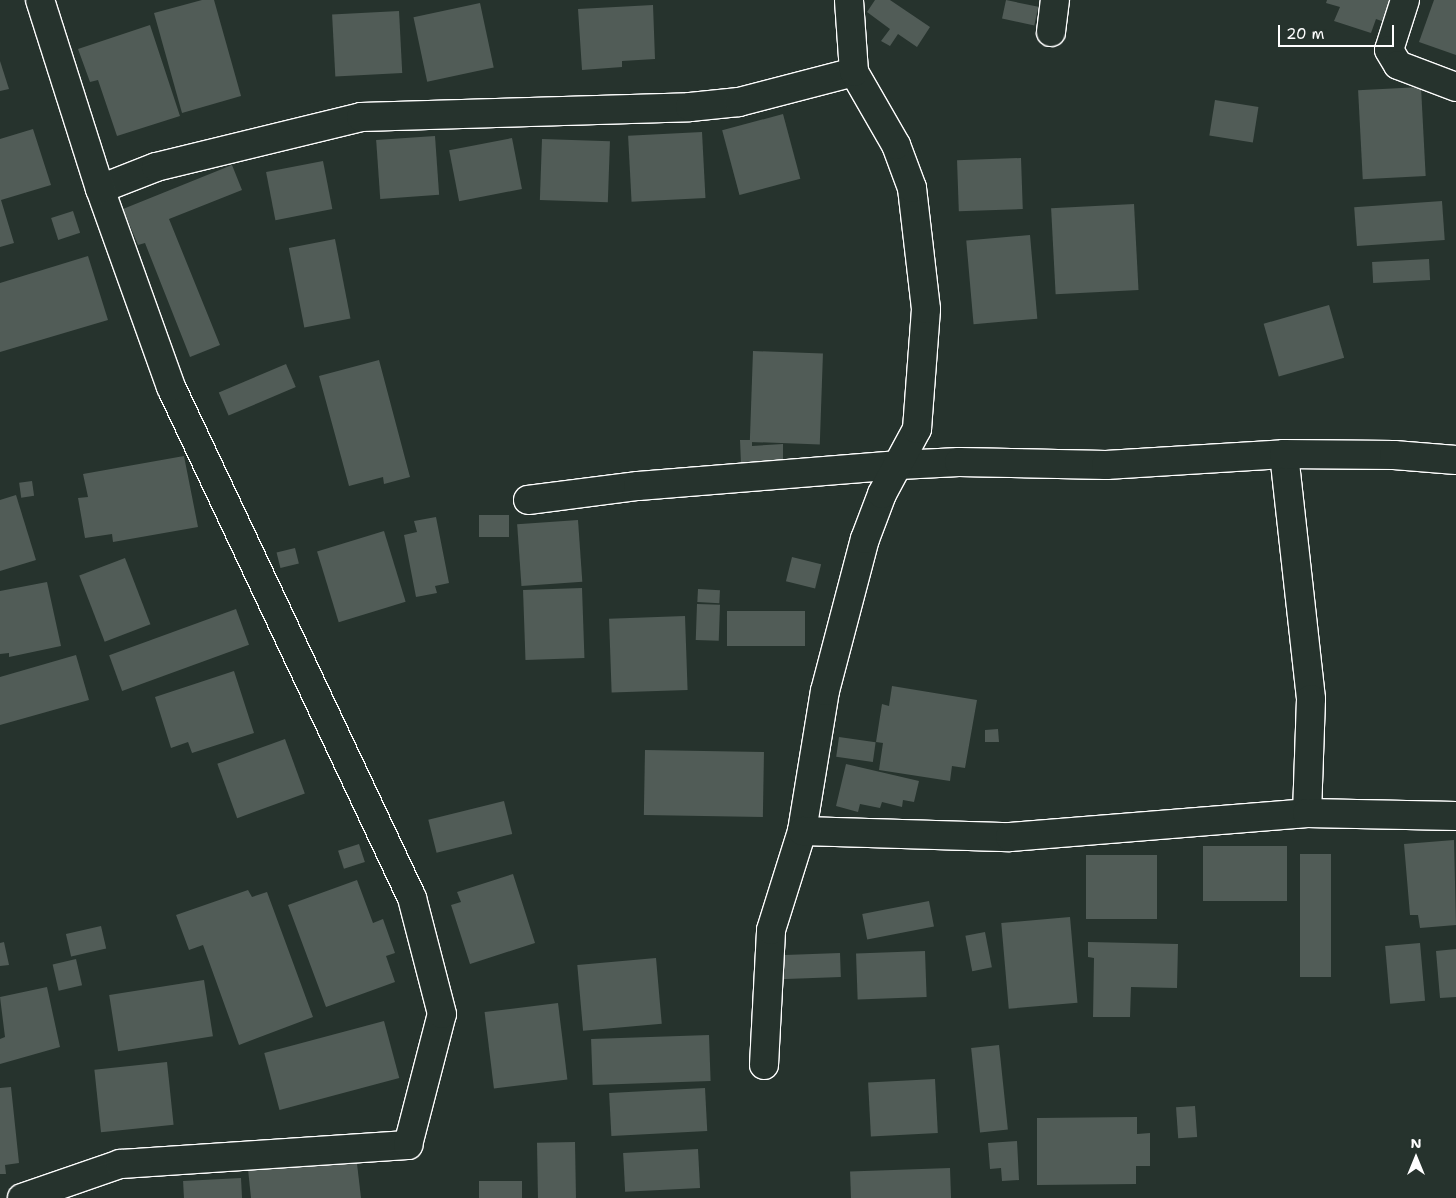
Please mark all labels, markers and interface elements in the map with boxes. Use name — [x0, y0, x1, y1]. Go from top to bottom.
scale bar — [1281, 15, 1397, 47]
text: 20 m — [1286, 24, 1325, 44]
north arrow — [1391, 1133, 1441, 1183]
text: N — [1410, 1134, 1422, 1152]

